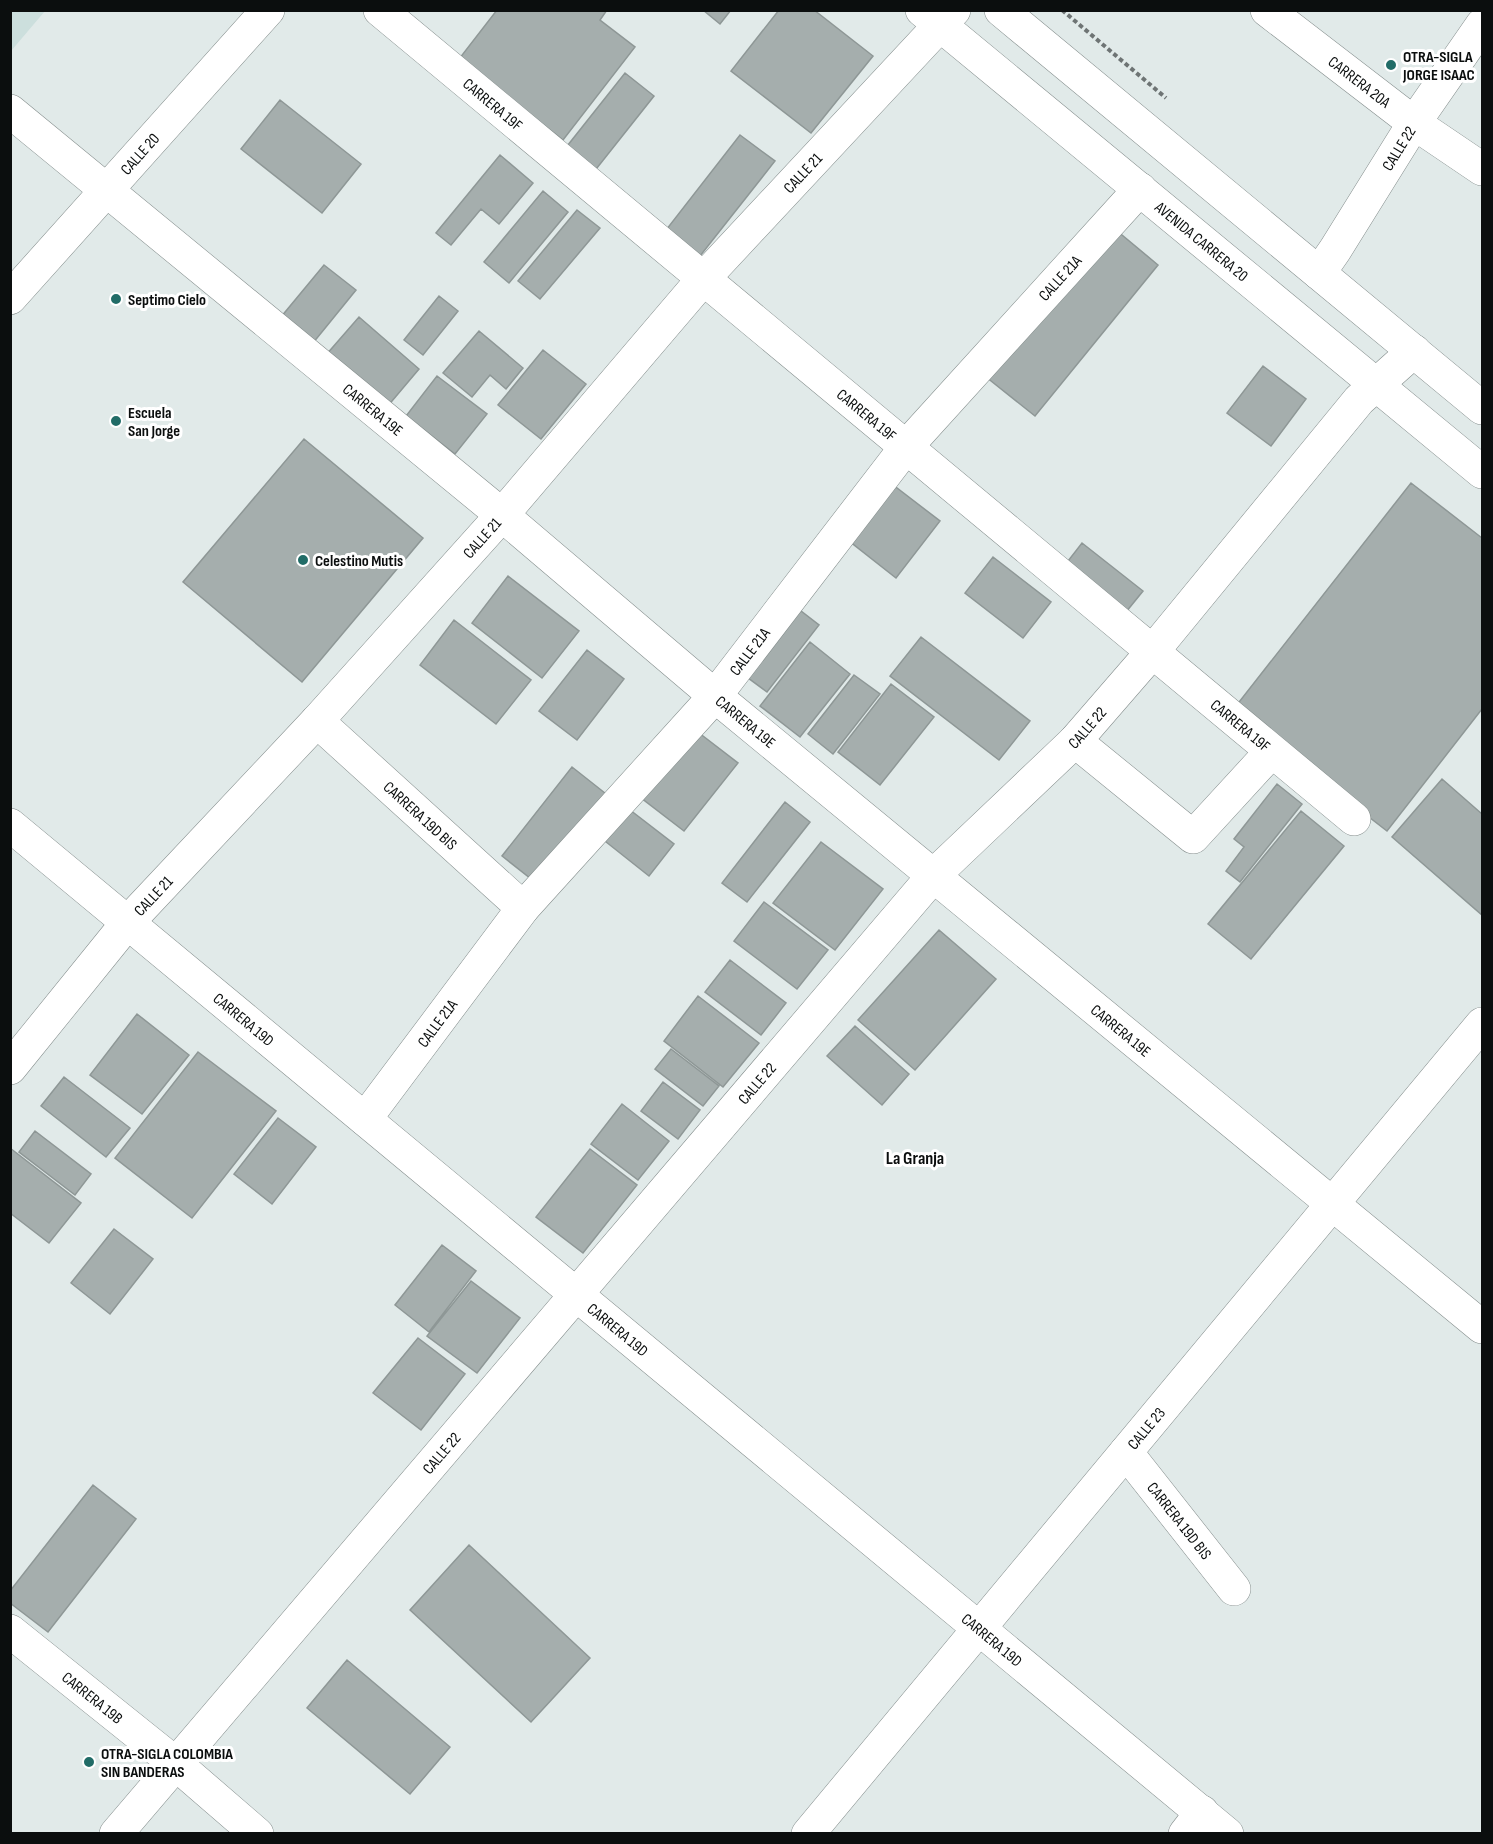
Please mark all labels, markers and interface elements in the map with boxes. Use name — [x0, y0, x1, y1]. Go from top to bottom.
place label: OTRA-SIGLA JORGE ISAAC — [1402, 48, 1475, 85]
street label: CARRERA 20A — [1324, 53, 1394, 112]
marker: OTRA-SIGLA JORGE ISAAC — [1384, 58, 1398, 72]
street label: CARRERA 19F — [458, 75, 526, 135]
street label: CALLE 22 — [1379, 123, 1421, 175]
street label: CALLE 20 — [117, 130, 164, 179]
street label: CALLE 21 — [780, 149, 827, 198]
street label: AVENIDA CARRERA 20 — [1150, 198, 1252, 286]
street label: CALLE 21A — [1035, 252, 1086, 305]
place label: Septimo Cielo — [128, 291, 206, 310]
marker: Septimo Cielo — [109, 292, 123, 306]
street label: CARRERA 19E — [338, 380, 406, 441]
street label: CARRERA 19F — [832, 385, 900, 446]
place label: Escuela San Jorge — [128, 404, 180, 441]
marker: Escuela San Jorge — [109, 414, 123, 428]
street label: CALLE 21 — [460, 514, 506, 563]
place label: Celestino Mutis — [315, 552, 403, 571]
marker: Celestino Mutis — [296, 553, 310, 567]
street label: CALLE 21A — [726, 624, 775, 680]
street label: CARRERA 19E — [711, 692, 779, 753]
street label: CARRERA 19F — [1206, 696, 1274, 756]
street label: CALLE 22 — [1065, 704, 1111, 753]
street label: CARRERA 19D BIS — [379, 778, 461, 855]
street label: CALLE 21 — [131, 872, 178, 921]
street label: CARRERA 19D — [209, 989, 277, 1051]
street label: CALLE 21A — [414, 996, 462, 1052]
street label: CARRERA 19E — [1086, 1001, 1154, 1061]
street label: CALLE 22 — [735, 1059, 781, 1109]
district label: La Granja — [886, 1148, 944, 1169]
street label: CARRERA 19D — [583, 1300, 652, 1361]
street label: CALLE 23 — [1124, 1404, 1170, 1454]
street label: CALLE 22 — [419, 1429, 465, 1479]
street label: CARRERA 19D BIS — [1142, 1479, 1215, 1564]
street label: CARRERA 19D — [957, 1610, 1026, 1671]
street label: CARRERA 19B — [58, 1668, 126, 1729]
place label: OTRA-SIGLA COLOMBIA SIN BANDERAS — [101, 1745, 233, 1782]
marker: OTRA-SIGLA COLOMBIA SIN BANDERAS — [82, 1755, 96, 1769]

